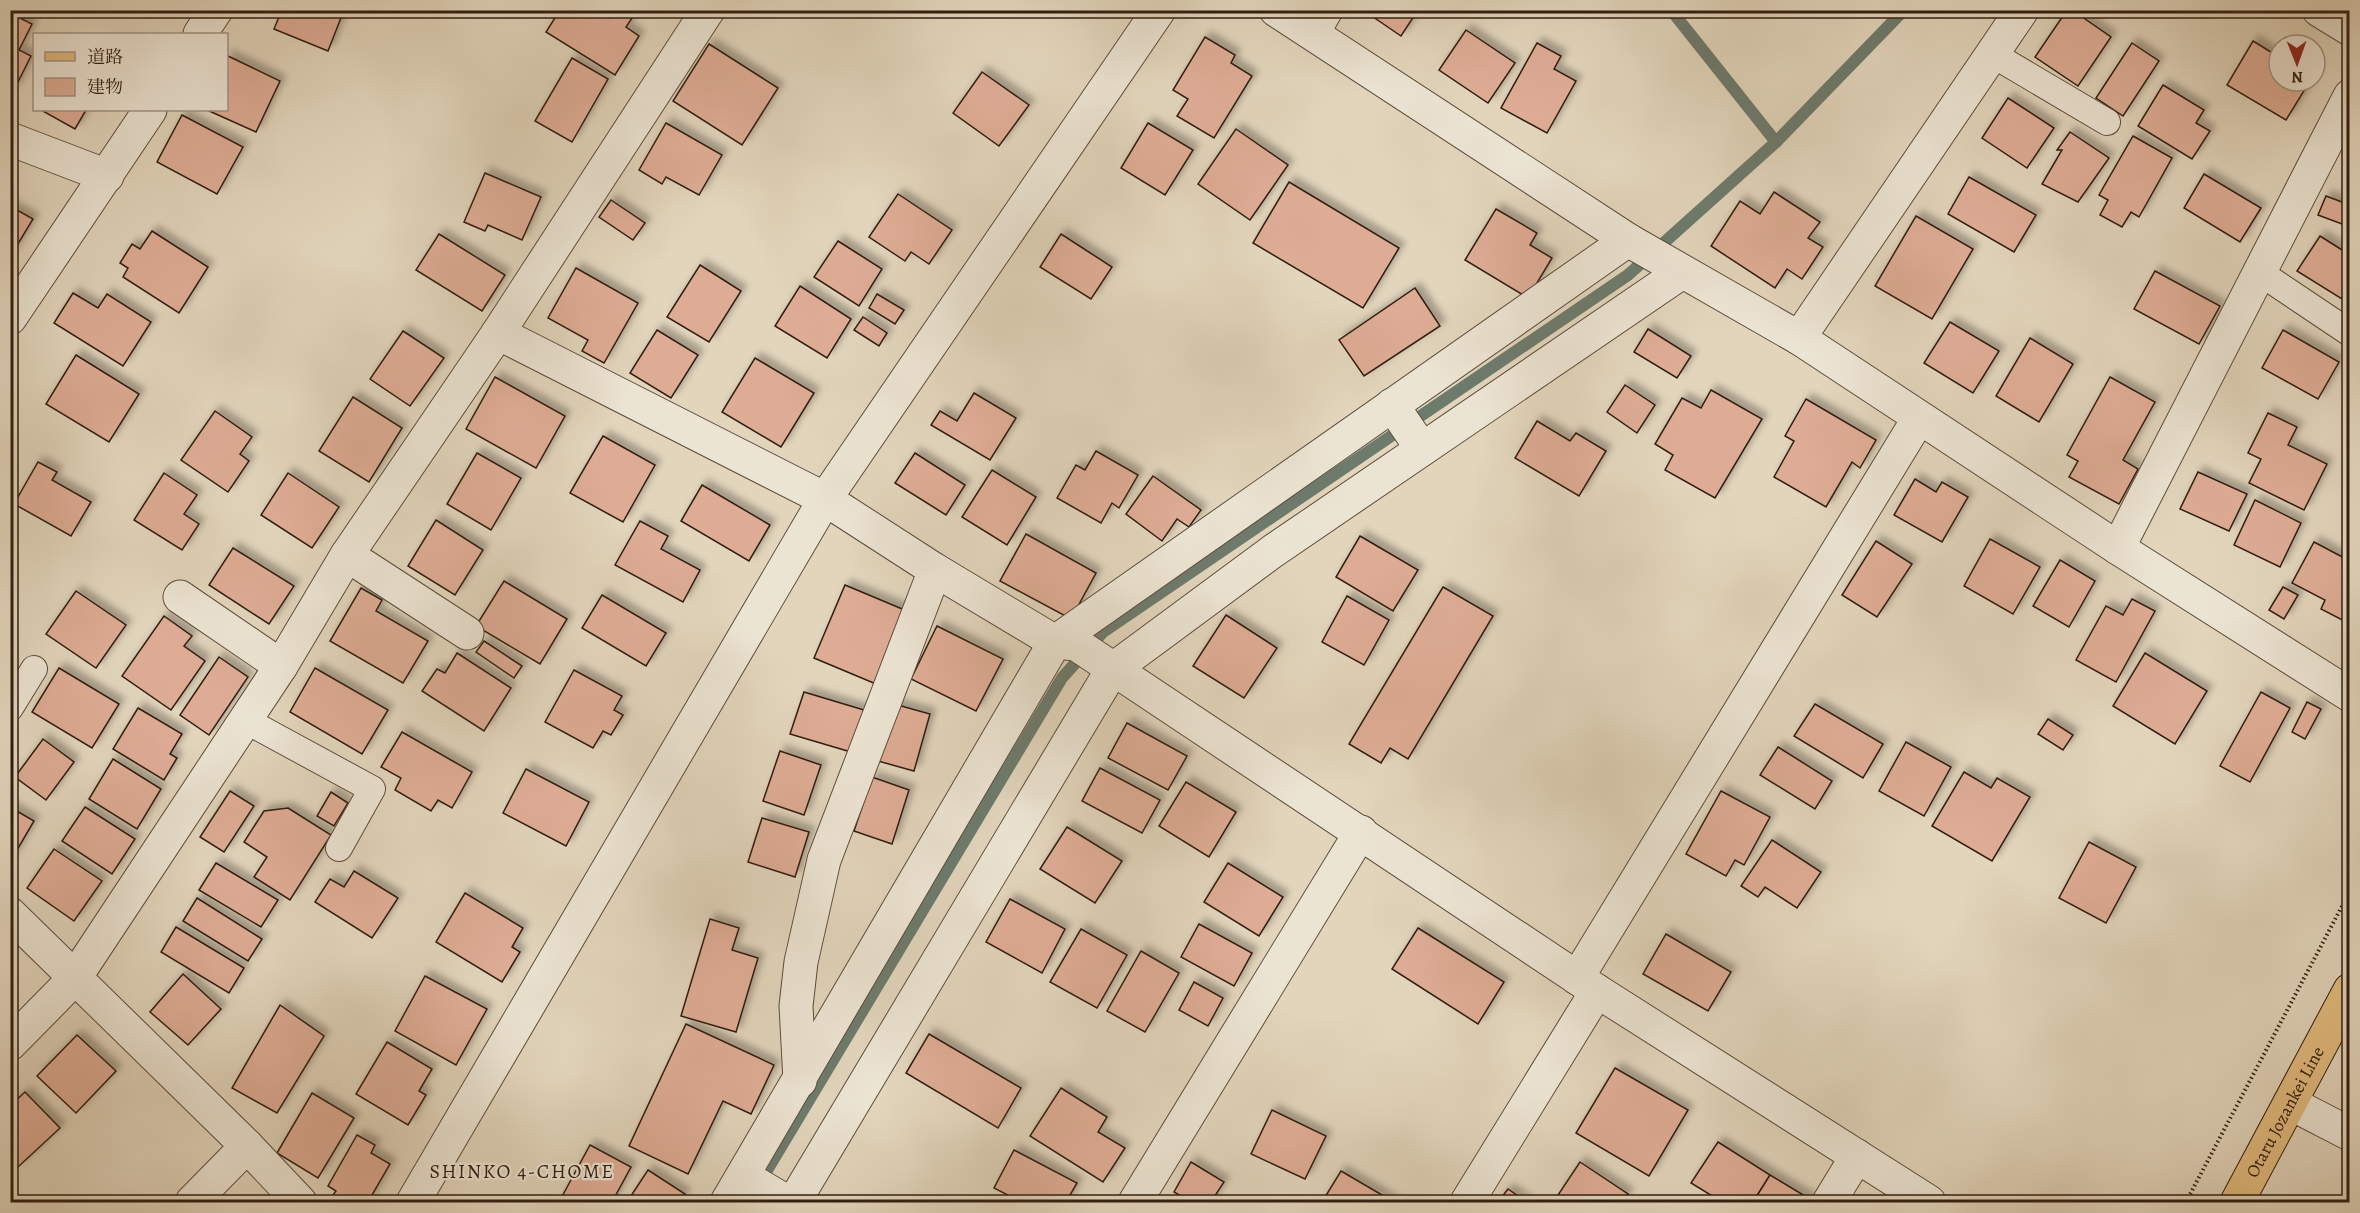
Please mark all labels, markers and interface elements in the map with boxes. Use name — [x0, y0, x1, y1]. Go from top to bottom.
legend — [33, 33, 228, 111]
north arrow — [2267, 33, 2327, 93]
text: 道路 — [87, 45, 123, 69]
text: N — [2291, 66, 2303, 88]
text: 建物 — [87, 75, 123, 99]
street label: Otaru Jozankei Line — [2240, 1042, 2330, 1182]
district label: SHINKO 4-CHOME — [429, 1158, 615, 1185]

